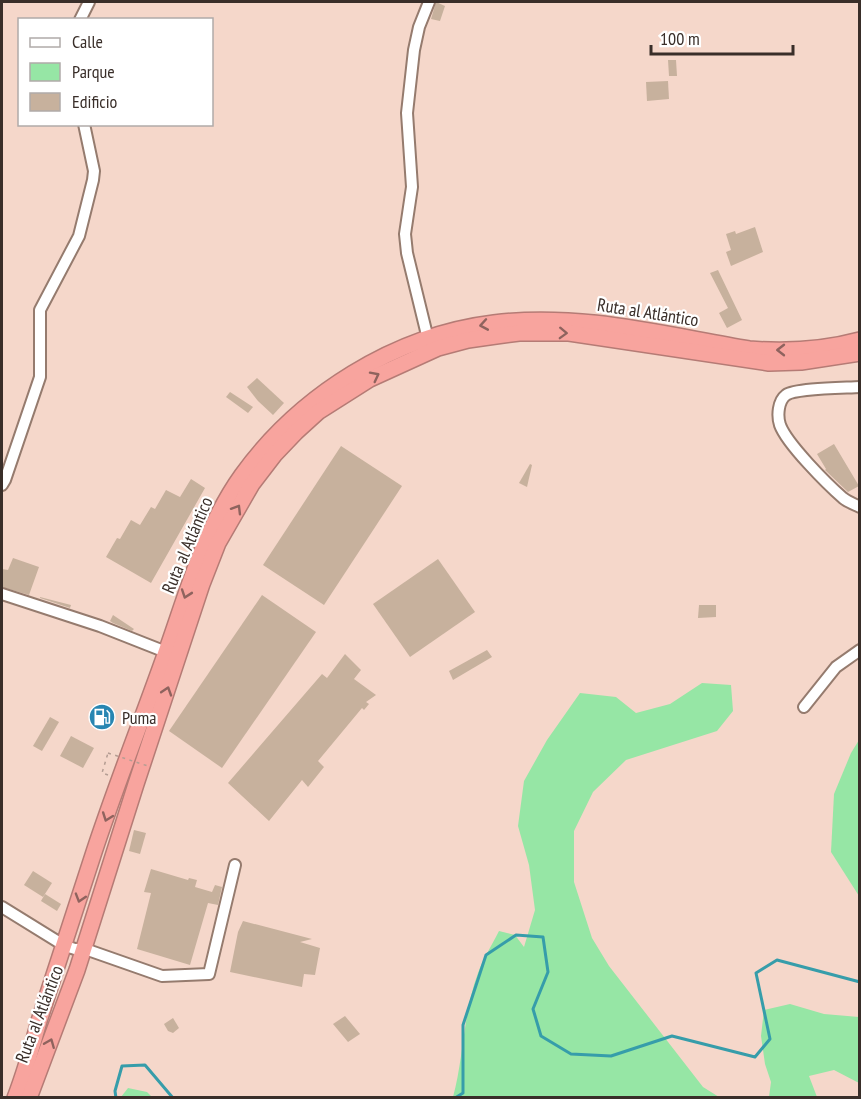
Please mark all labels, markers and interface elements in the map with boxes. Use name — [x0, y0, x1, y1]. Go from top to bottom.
legend — [18, 18, 213, 126]
scale bar — [651, 18, 794, 56]
text: 100 m — [660, 27, 700, 50]
text: Calle — [72, 30, 103, 53]
text: Parque — [72, 60, 115, 83]
text: Edificio — [72, 90, 118, 113]
street label: Ruta al Atlántico — [596, 293, 701, 331]
one-way arrow — [479, 318, 489, 331]
one-way arrow — [558, 326, 567, 339]
one-way arrow — [776, 344, 785, 357]
one-way arrow — [369, 372, 380, 383]
street label: Ruta al Atlántico — [156, 493, 218, 597]
one-way arrow — [229, 505, 241, 515]
one-way arrow — [180, 588, 193, 599]
one-way arrow — [160, 686, 173, 697]
fuel station icon: Puma — [87, 702, 117, 732]
place label: Puma — [122, 706, 156, 729]
one-way arrow — [101, 811, 114, 822]
one-way arrow — [75, 892, 87, 903]
street label: Ruta al Atlántico — [10, 962, 68, 1066]
one-way arrow — [42, 1038, 55, 1049]

